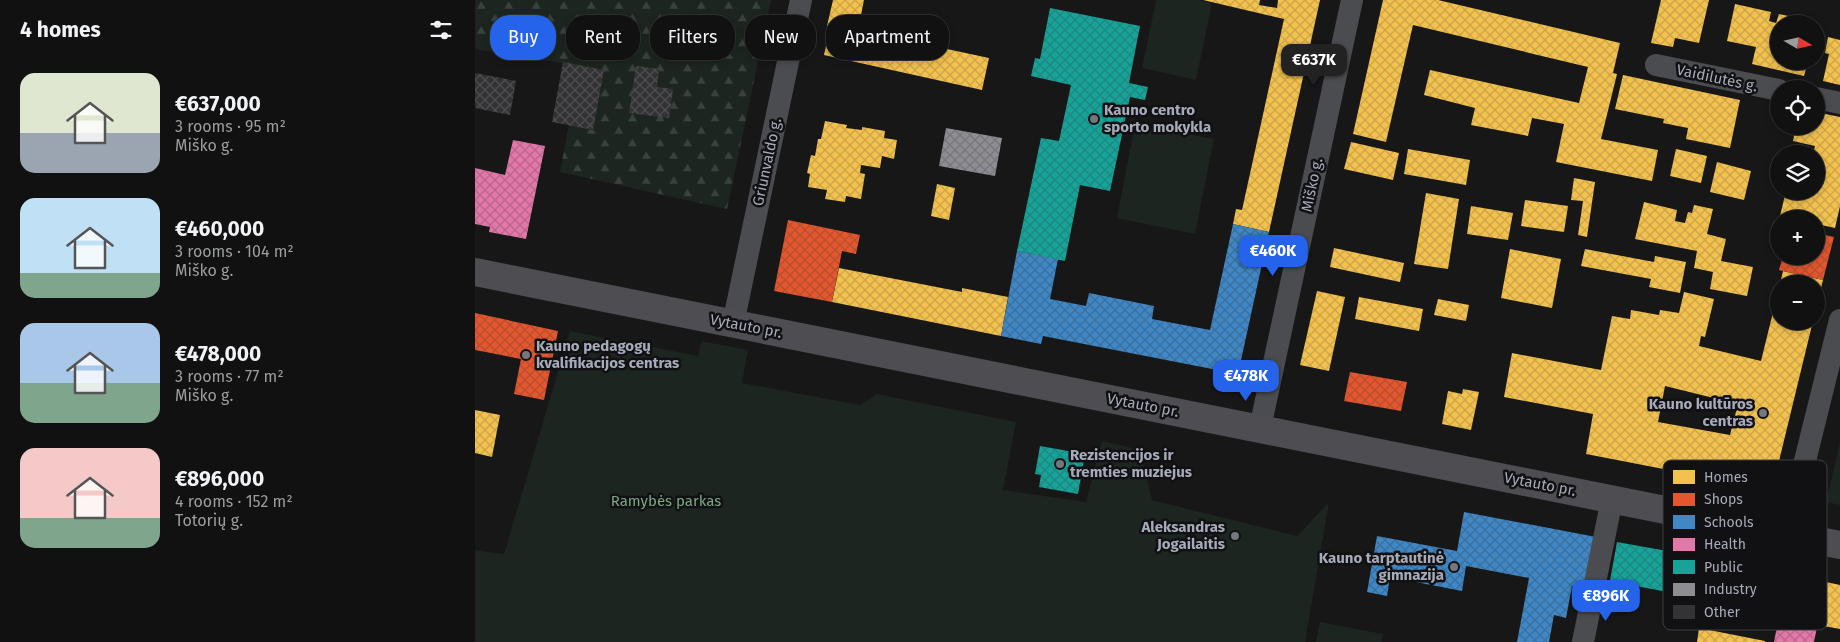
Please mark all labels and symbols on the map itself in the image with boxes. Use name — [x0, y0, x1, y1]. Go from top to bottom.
north arrow — [1770, 15, 1825, 70]
pin: €637K — [1279, 44, 1349, 86]
street label: Vaidilutės g. — [1675, 61, 1759, 95]
place label: Kauno centro sporto mokykla — [1104, 101, 1211, 136]
marker: Kauno centro sporto mokykla — [1088, 113, 1100, 125]
street label: Griunvaldo g. — [749, 116, 785, 208]
street label: Miško g. — [1298, 156, 1326, 214]
pin: €460K — [1238, 234, 1308, 277]
street label: Vytauto pr. — [709, 310, 783, 342]
place label: Kauno pedagogų kvalifikacijos centras — [536, 337, 679, 372]
marker: Kauno pedagogų kvalifikacijos centras — [520, 349, 532, 361]
pin: €478K — [1211, 360, 1281, 402]
street label: Vytauto pr. — [1106, 389, 1180, 421]
place label: Kauno kultūros centras — [1649, 395, 1753, 430]
marker: Kauno kultūros centras — [1757, 407, 1769, 419]
place label: Rezistencijos ir tremties muziejus — [1070, 446, 1192, 481]
marker: Rezistencijos ir tremties muziejus — [1054, 458, 1066, 470]
legend — [1663, 460, 1827, 630]
street label: Vytauto pr. — [1503, 468, 1577, 500]
text: Homes — [1704, 469, 1748, 486]
text: Shops — [1704, 491, 1743, 508]
park label: Ramybės parkas — [611, 492, 721, 510]
text: Schools — [1704, 514, 1754, 531]
place label: Aleksandras Jogailaitis — [1141, 518, 1225, 553]
marker: Aleksandras Jogailaitis — [1229, 530, 1241, 542]
text: Health — [1704, 536, 1746, 553]
place label: Kauno tarptautinė gimnazija — [1319, 549, 1444, 584]
text: Public — [1704, 559, 1743, 576]
marker: Kauno tarptautinė gimnazija — [1448, 561, 1460, 573]
pin: €896K — [1571, 580, 1641, 622]
text: Industry — [1704, 581, 1757, 598]
text: Other — [1704, 604, 1741, 621]

